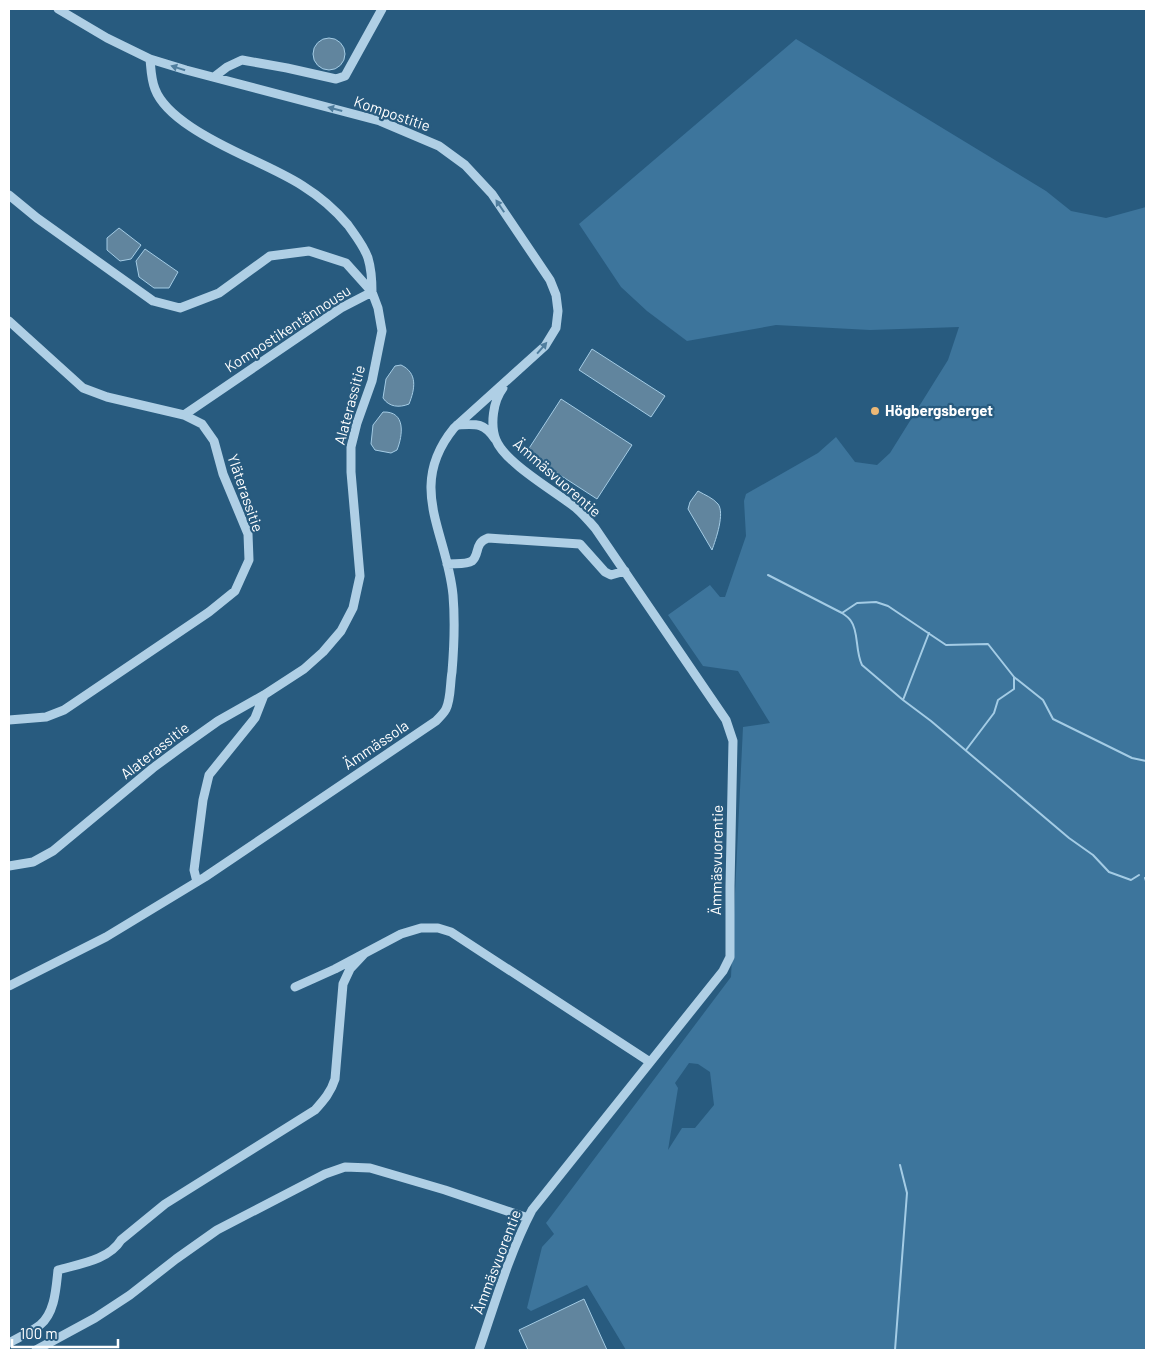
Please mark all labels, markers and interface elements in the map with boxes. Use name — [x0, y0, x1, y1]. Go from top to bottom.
one-way arrow — [170, 64, 185, 71]
street label: Kompostitie — [352, 92, 433, 135]
one-way arrow — [327, 105, 342, 113]
one-way arrow — [496, 199, 505, 213]
street label: Kompostikentännousu — [221, 281, 354, 376]
one-way arrow — [536, 342, 548, 354]
street label: Alaterassitie — [330, 363, 368, 447]
place label: Högbergsberget — [885, 401, 993, 419]
marker: Högbergsberget — [869, 405, 881, 417]
street label: Ämmäsvuorentie — [510, 434, 605, 520]
street label: Yläterassitie — [224, 451, 268, 534]
street label: Ämmässola — [339, 716, 412, 773]
street label: Alaterassitie — [117, 718, 192, 782]
street label: Ämmäsvuorentie — [706, 805, 726, 915]
street label: Ämmäsvuorentie — [468, 1207, 524, 1316]
scale bar — [12, 1316, 119, 1348]
text: 100 m — [20, 1324, 58, 1342]

